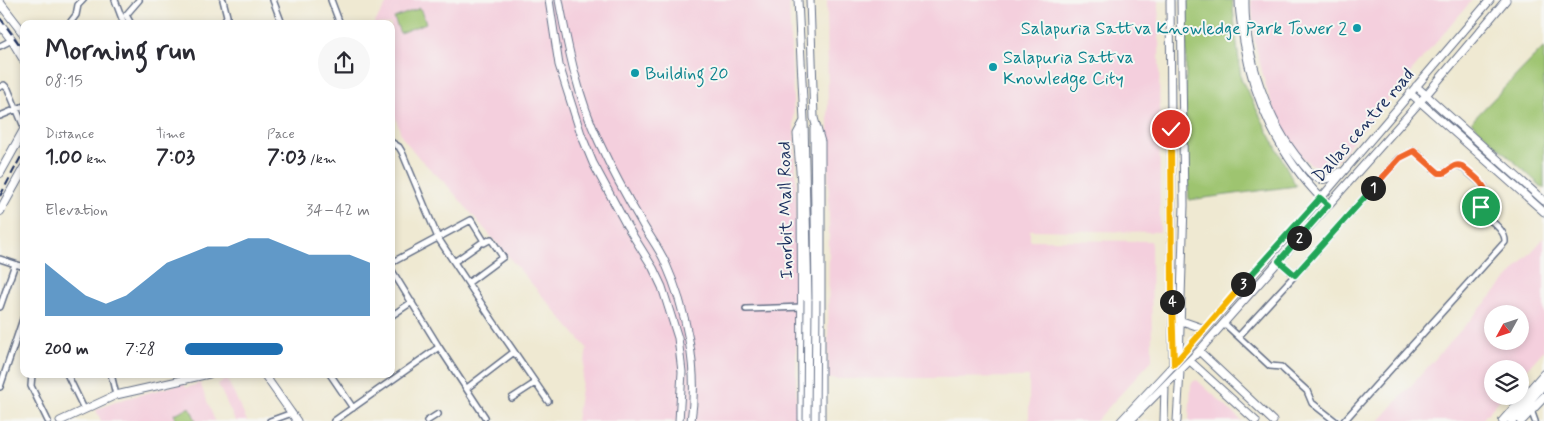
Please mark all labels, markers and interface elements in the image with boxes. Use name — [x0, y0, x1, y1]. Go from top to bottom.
place label: Salapuria Sattva Knowledge Park Tower 2 — [1021, 17, 1347, 41]
marker: Salapuria Sattva Knowledge Park Tower 2 — [1351, 22, 1363, 34]
text: Morning run — [45, 33, 196, 70]
button: share — [318, 37, 370, 89]
place label: Salapuria Sattva Knowledge City — [1003, 46, 1134, 92]
marker: Salapuria Sattva Knowledge City — [987, 61, 999, 73]
place label: Building 20 — [645, 62, 729, 88]
street label: Dallas centre road — [1307, 63, 1420, 188]
marker: Building 20 — [629, 67, 641, 79]
text: 08:15 — [45, 71, 83, 92]
pin — [1150, 108, 1192, 150]
icon: check — [1157, 115, 1185, 143]
text: Distance — [45, 125, 94, 143]
text: Time — [156, 125, 185, 143]
text: Pace — [267, 125, 295, 143]
street label: Inorbit Mall Road — [773, 141, 799, 279]
text: 1.00 — [45, 143, 83, 171]
text: 7:03 — [156, 143, 195, 171]
text: 7:03 — [267, 143, 306, 171]
text: km — [83, 150, 107, 168]
text: /km — [306, 150, 336, 168]
pin: 1 — [1360, 176, 1386, 200]
text: 1 — [1370, 179, 1377, 197]
pin — [1460, 186, 1502, 228]
icon: arrive — [1467, 193, 1495, 221]
text: Elevation — [45, 200, 108, 221]
text: 34–42 m — [306, 200, 370, 221]
pin: 2 — [1286, 226, 1312, 250]
text: 2 — [1296, 229, 1303, 247]
pin: 3 — [1230, 272, 1256, 296]
text: 3 — [1240, 275, 1247, 293]
pin: 4 — [1160, 290, 1184, 314]
text: 4 — [1168, 293, 1177, 311]
north arrow — [1484, 305, 1529, 350]
map controls — [1484, 305, 1529, 405]
text: 200 m — [45, 339, 89, 360]
text: 7:28 — [125, 339, 156, 360]
button: layers — [1484, 360, 1529, 405]

